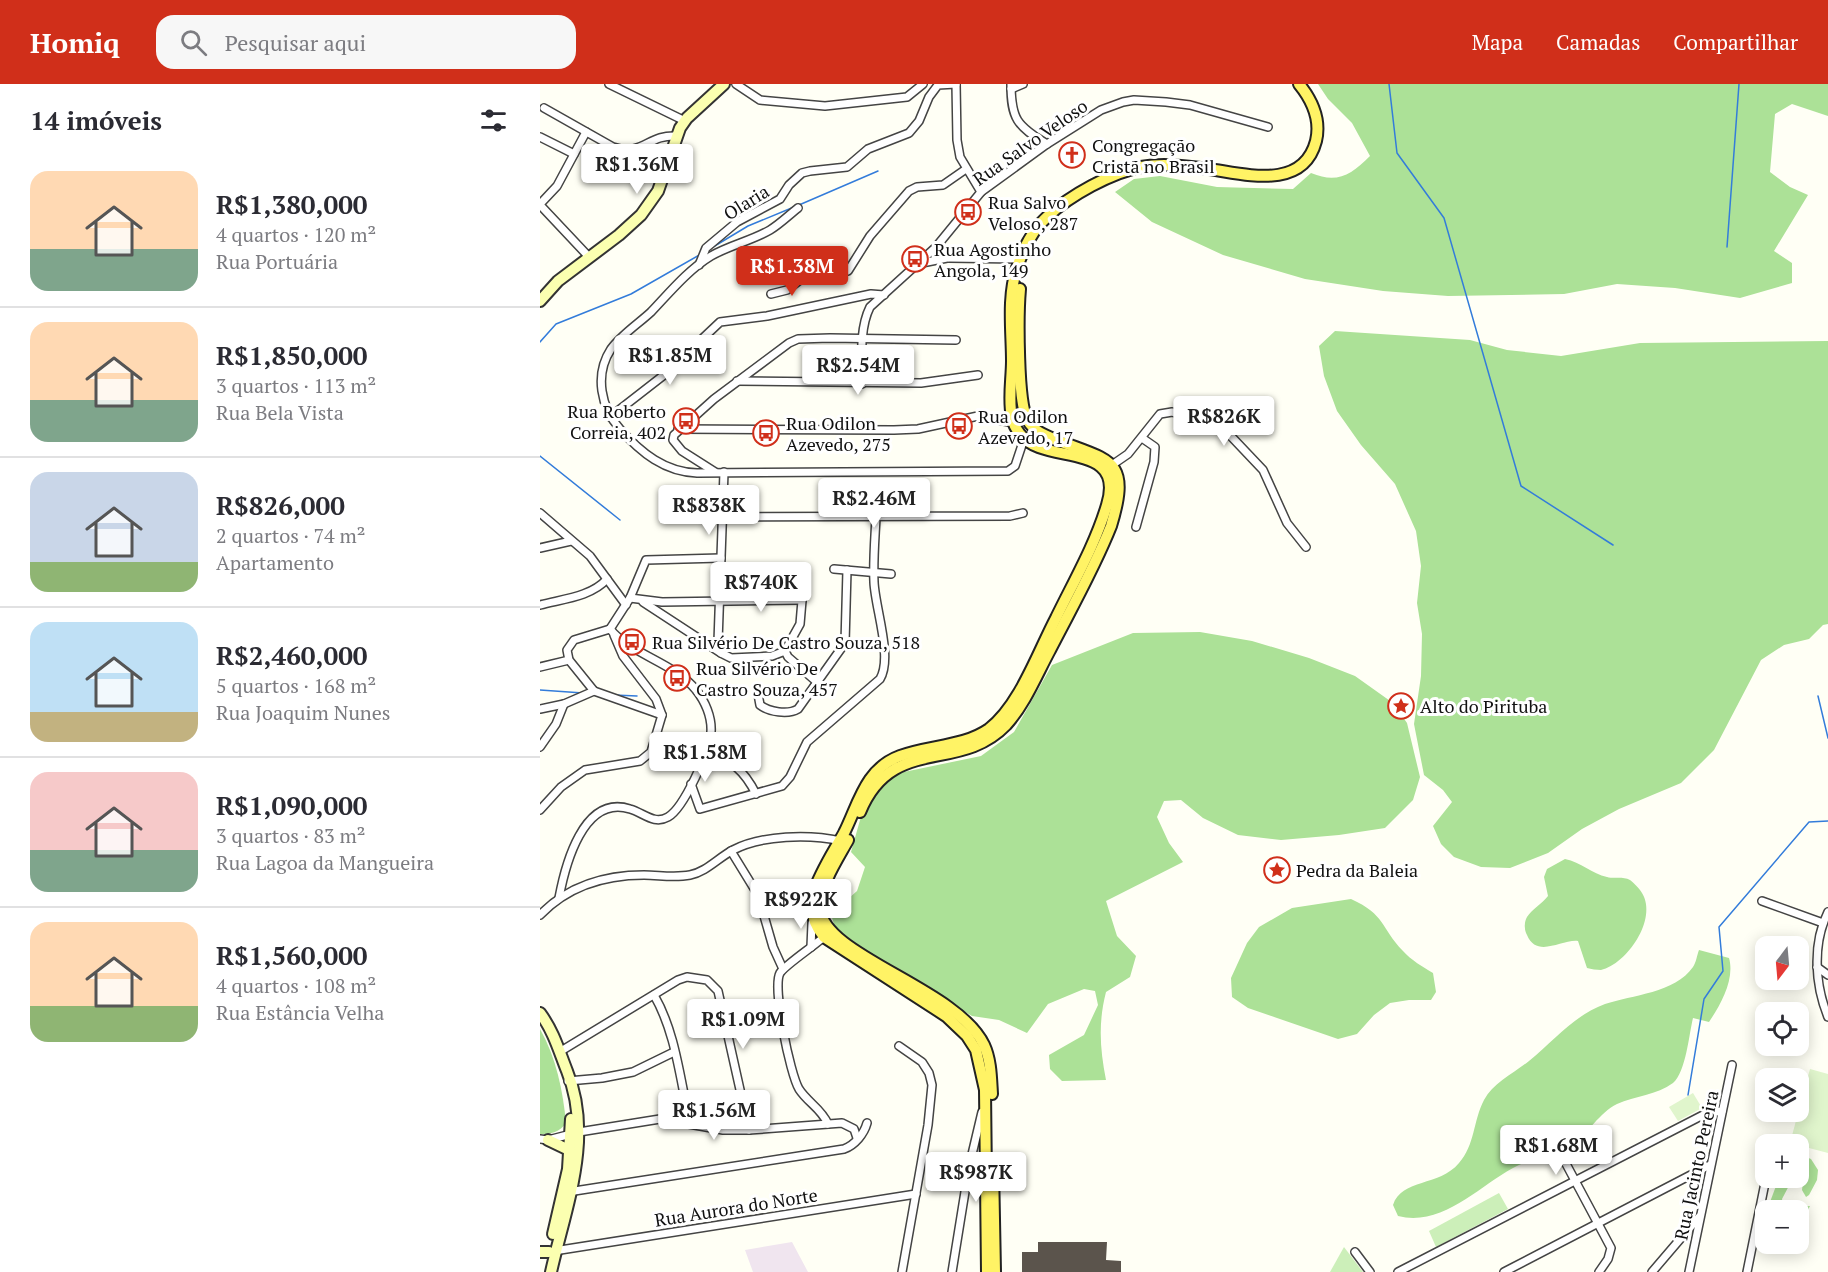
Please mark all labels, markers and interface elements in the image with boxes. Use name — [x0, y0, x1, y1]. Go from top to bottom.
search box — [156, 15, 576, 69]
text: Homiq — [30, 24, 120, 61]
icon: search — [177, 26, 210, 59]
text: Pesquisar aqui — [225, 28, 366, 57]
text: Mapa — [1472, 28, 1523, 56]
text: Camadas — [1556, 28, 1640, 56]
text: Compartilhar — [1673, 28, 1798, 56]
street label: Rua Salvo Veloso — [968, 93, 1092, 191]
text: 14 imóveis — [30, 103, 162, 137]
icon: filters — [477, 104, 510, 137]
place label: Congregação Cristã no Brasil — [1092, 133, 1215, 178]
church icon: Congregação Cristã no Brasil — [1057, 140, 1087, 170]
pin: R$1.36M — [582, 144, 692, 195]
text: R$1.36M — [595, 150, 679, 177]
street label: Olaria — [719, 179, 773, 225]
text: R$1,380,000 — [216, 187, 368, 221]
place label: Rua Salvo Veloso, 287 — [988, 190, 1078, 235]
icon: home — [78, 195, 150, 267]
bus stop icon: Rua Salvo Veloso, 287 — [953, 197, 983, 227]
text: 4 quartos · 120 m² — [216, 221, 376, 248]
place label: Rua Agostinho Angola, 149 — [934, 237, 1051, 282]
bus stop icon: Rua Agostinho Angola, 149 — [900, 244, 930, 274]
pin: R$1.38M — [737, 246, 847, 297]
text: Rua Portuária — [216, 248, 338, 275]
text: R$1.38M — [750, 252, 834, 279]
pin: R$1.85M — [615, 335, 725, 386]
text: R$1,850,000 — [216, 338, 368, 372]
text: R$1.85M — [628, 341, 712, 368]
pin: R$2.54M — [803, 345, 913, 396]
icon: home — [78, 346, 150, 418]
text: R$2.54M — [816, 351, 900, 378]
text: 3 quartos · 113 m² — [216, 372, 376, 399]
pin: R$826K — [1175, 396, 1273, 447]
text: Rua Bela Vista — [216, 399, 344, 426]
place label: Rua Roberto Correia, 402 — [567, 399, 666, 444]
text: R$826K — [1187, 402, 1261, 429]
place label: Rua Odilon Azevedo, 17 — [978, 404, 1073, 449]
bus stop icon: Rua Roberto Correia, 402 — [671, 406, 701, 436]
place label: Rua Odilon Azevedo, 275 — [786, 411, 891, 456]
bus stop icon: Rua Odilon Azevedo, 17 — [944, 411, 974, 441]
bus stop icon: Rua Odilon Azevedo, 275 — [751, 418, 781, 448]
pin: R$2.46M — [819, 478, 929, 529]
text: R$2.46M — [832, 484, 916, 511]
pin: R$838K — [660, 485, 758, 536]
text: R$826,000 — [216, 488, 345, 522]
text: R$838K — [672, 491, 746, 518]
icon: home — [78, 496, 150, 568]
text: 2 quartos · 74 m² — [216, 522, 365, 549]
text: Apartamento — [216, 549, 334, 576]
pin: R$740K — [712, 562, 810, 613]
text: R$740K — [724, 568, 798, 595]
bus stop icon: Rua Silvério De Castro Souza, 518 — [617, 627, 647, 657]
place label: Rua Silvério De Castro Souza, 518 — [652, 630, 920, 654]
text: R$2,460,000 — [216, 638, 368, 672]
icon: home — [78, 646, 150, 718]
place label: Rua Silvério De Castro Souza, 457 — [696, 656, 838, 701]
bus stop icon: Rua Silvério De Castro Souza, 457 — [662, 663, 692, 693]
text: 5 quartos · 168 m² — [216, 672, 376, 699]
place icon: Alto do Pirituba — [1386, 691, 1416, 721]
place label: Alto do Pirituba — [1420, 694, 1547, 718]
text: Rua Joaquim Nunes — [216, 699, 390, 726]
pin: R$1.58M — [650, 732, 760, 783]
text: R$1.58M — [663, 738, 747, 765]
text: R$1,090,000 — [216, 788, 368, 822]
icon: home — [78, 796, 150, 868]
text: 3 quartos · 83 m² — [216, 822, 365, 849]
text: Rua Lagoa da Mangueira — [216, 849, 434, 876]
place icon: Pedra da Baleia — [1262, 855, 1292, 885]
place label: Pedra da Baleia — [1296, 858, 1418, 882]
pin: R$922K — [752, 879, 850, 930]
text: R$922K — [764, 885, 838, 912]
north arrow — [1755, 936, 1809, 990]
map controls — [1755, 936, 1809, 1254]
text: R$1,560,000 — [216, 938, 368, 972]
icon: home — [78, 946, 150, 1018]
text: 4 quartos · 108 m² — [216, 972, 376, 999]
text: Rua Estância Velha — [216, 999, 384, 1026]
pin: R$1.09M — [688, 999, 798, 1050]
button: locate — [1755, 1002, 1809, 1056]
text: R$1.09M — [701, 1005, 785, 1032]
button: layers — [1755, 1068, 1809, 1122]
street label: Rua Jacinto Pereira — [1668, 1088, 1724, 1242]
pin: R$1.56M — [659, 1090, 769, 1141]
text: R$1.56M — [672, 1096, 756, 1123]
pin: R$1.68M — [1501, 1125, 1611, 1176]
text: R$1.68M — [1514, 1131, 1598, 1158]
button: + — [1755, 1134, 1809, 1188]
pin: R$987K — [927, 1152, 1025, 1203]
text: R$987K — [939, 1158, 1013, 1185]
street label: Rua Aurora do Norte — [653, 1182, 819, 1232]
button: − — [1755, 1200, 1809, 1254]

